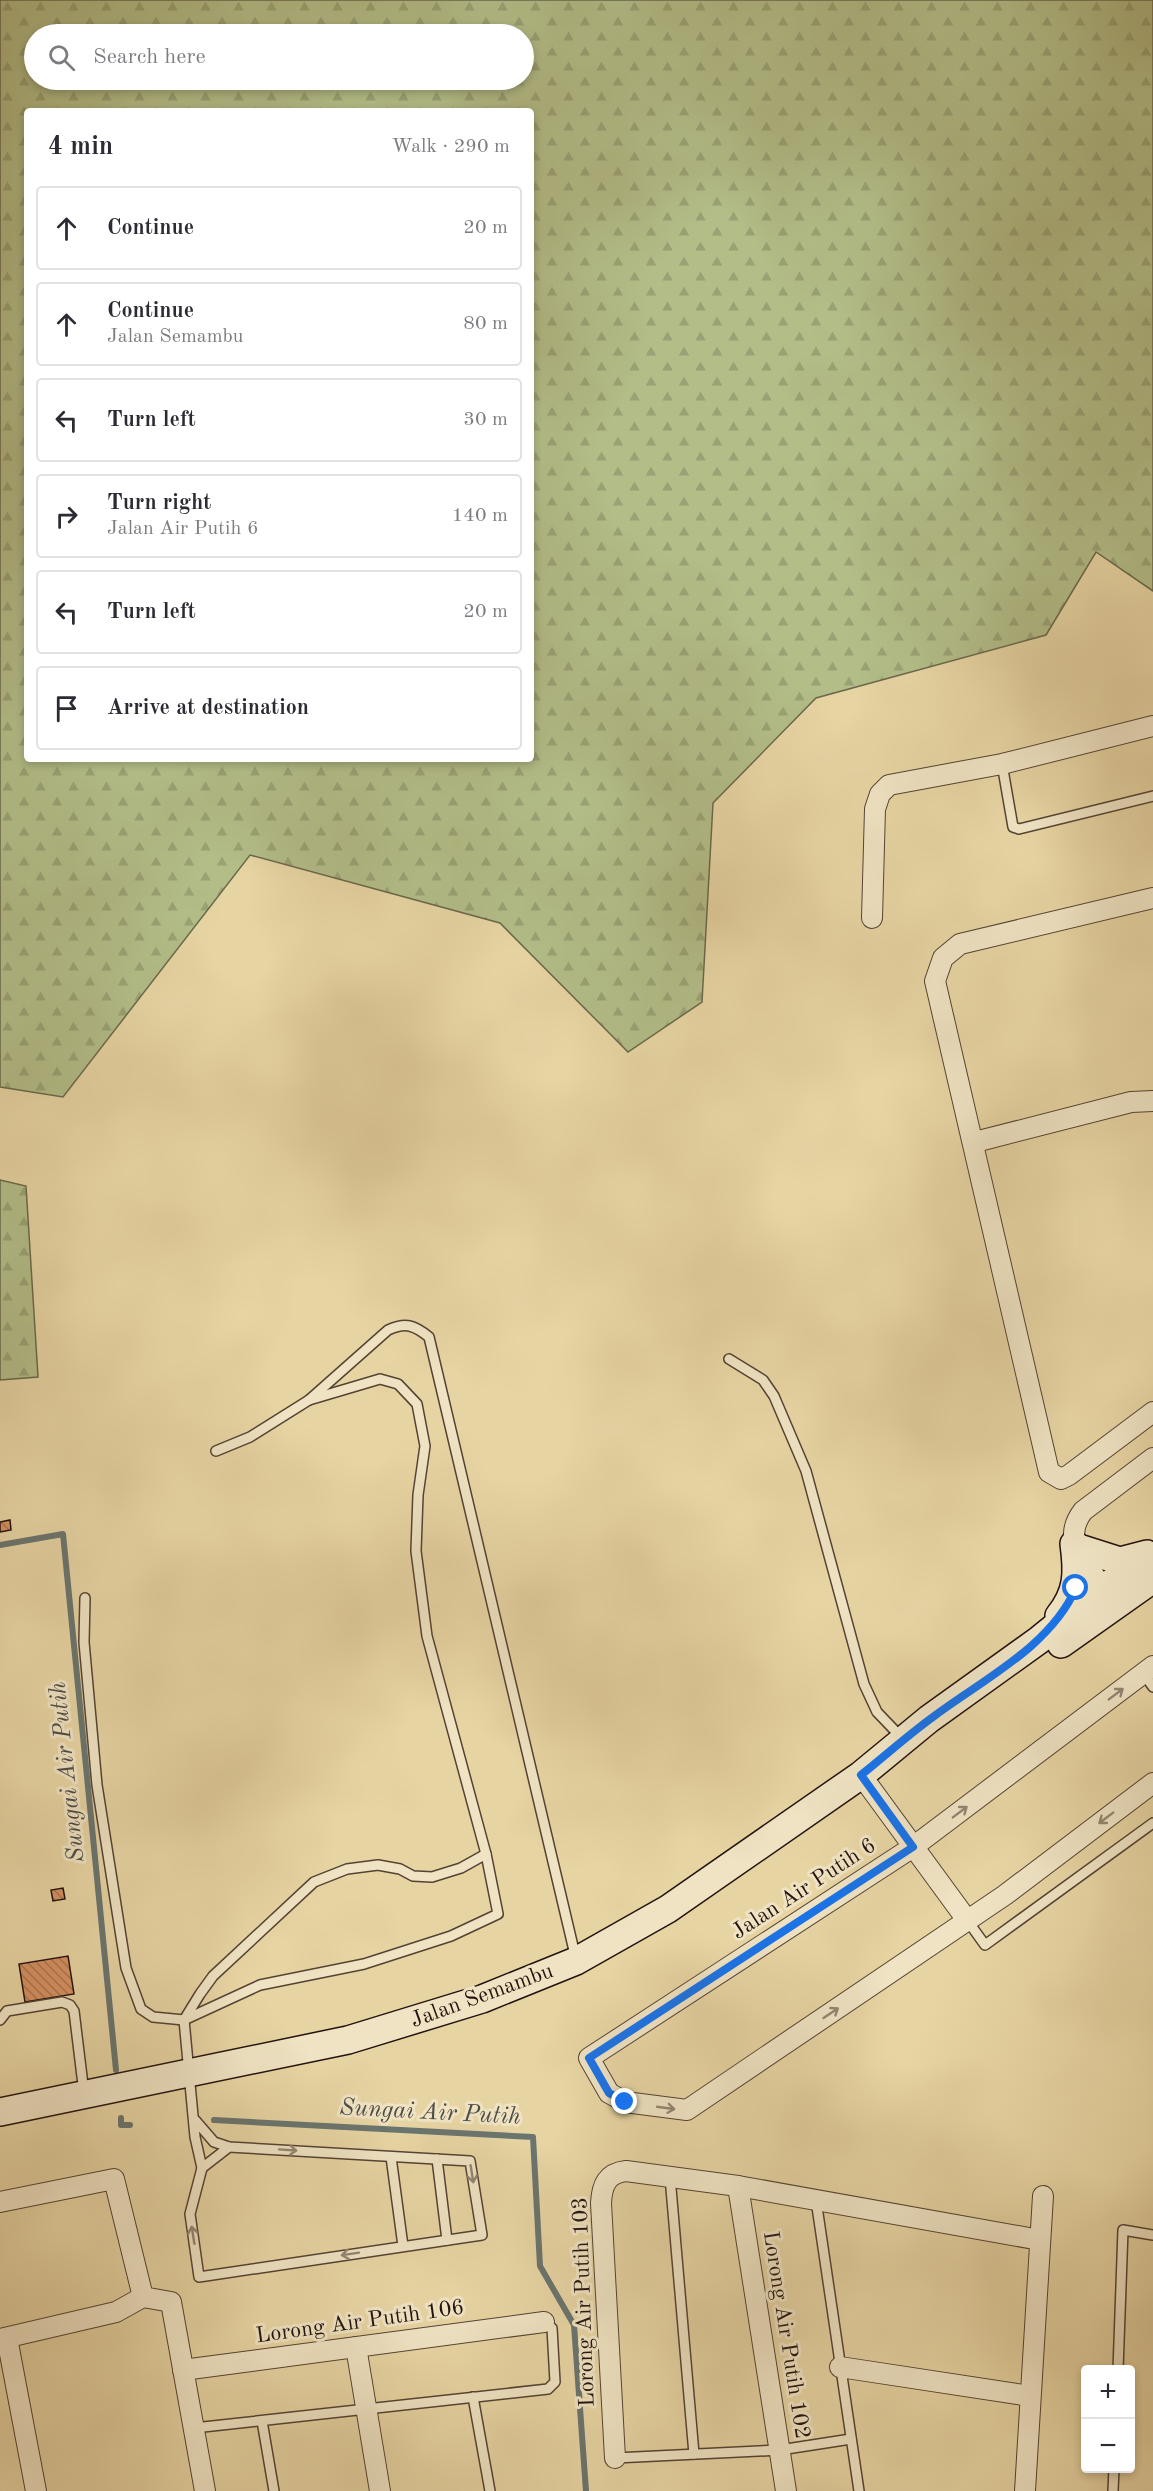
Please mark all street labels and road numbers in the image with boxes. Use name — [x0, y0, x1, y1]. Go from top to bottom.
street label: Jalan Air Putih 6 — [728, 1834, 880, 1944]
street label: Jalan Semambu — [408, 1960, 557, 2032]
street label: Lorong Air Putih 103 — [569, 2197, 599, 2407]
street label: Lorong Air Putih 102 — [759, 2229, 813, 2441]
street label: Lorong Air Putih 106 — [254, 2296, 466, 2348]

